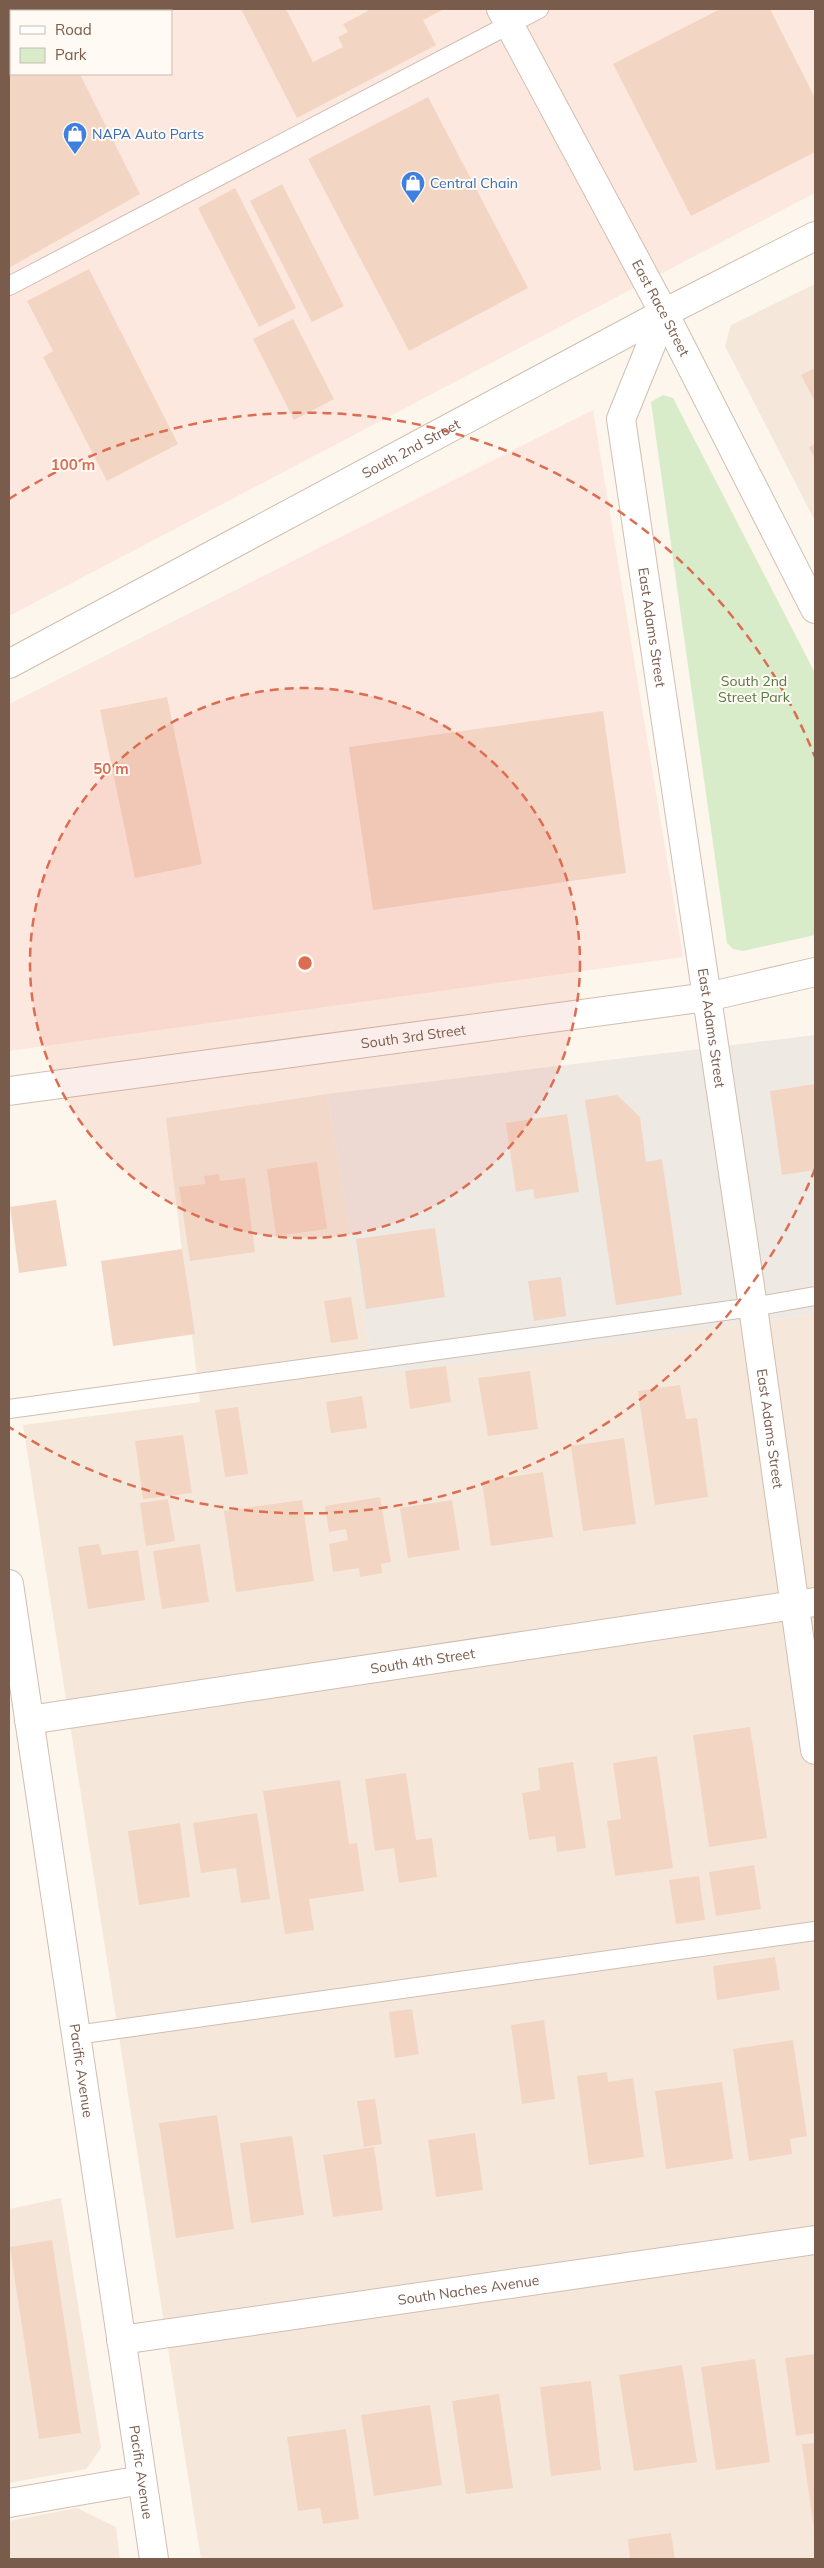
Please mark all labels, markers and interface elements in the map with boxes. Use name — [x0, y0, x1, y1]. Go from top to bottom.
legend — [10, 10, 172, 75]
text: Road — [55, 20, 92, 39]
text: Park — [55, 45, 87, 64]
shop icon: NAPA Auto Parts — [62, 121, 88, 155]
place label: NAPA Auto Parts — [92, 125, 204, 143]
shop icon: Central Chain — [400, 170, 426, 204]
place label: Central Chain — [430, 174, 518, 192]
street label: East Race Street — [628, 256, 694, 359]
street label: South 2nd Street — [359, 415, 463, 482]
text: 100 m — [51, 455, 95, 474]
street label: East Adams Street — [634, 566, 670, 688]
park label: South 2nd Street Park — [718, 672, 791, 706]
text: 50 m — [93, 759, 129, 778]
centre of rings — [296, 954, 314, 972]
street label: East Adams Street — [694, 967, 729, 1089]
street label: South 3rd Street — [360, 1021, 467, 1053]
street label: East Adams Street — [753, 1368, 787, 1490]
street label: South 4th Street — [369, 1644, 476, 1678]
street label: Pacific Avenue — [65, 2022, 97, 2119]
street label: South Naches Avenue — [397, 2271, 540, 2309]
street label: Pacific Avenue — [125, 2424, 157, 2520]

